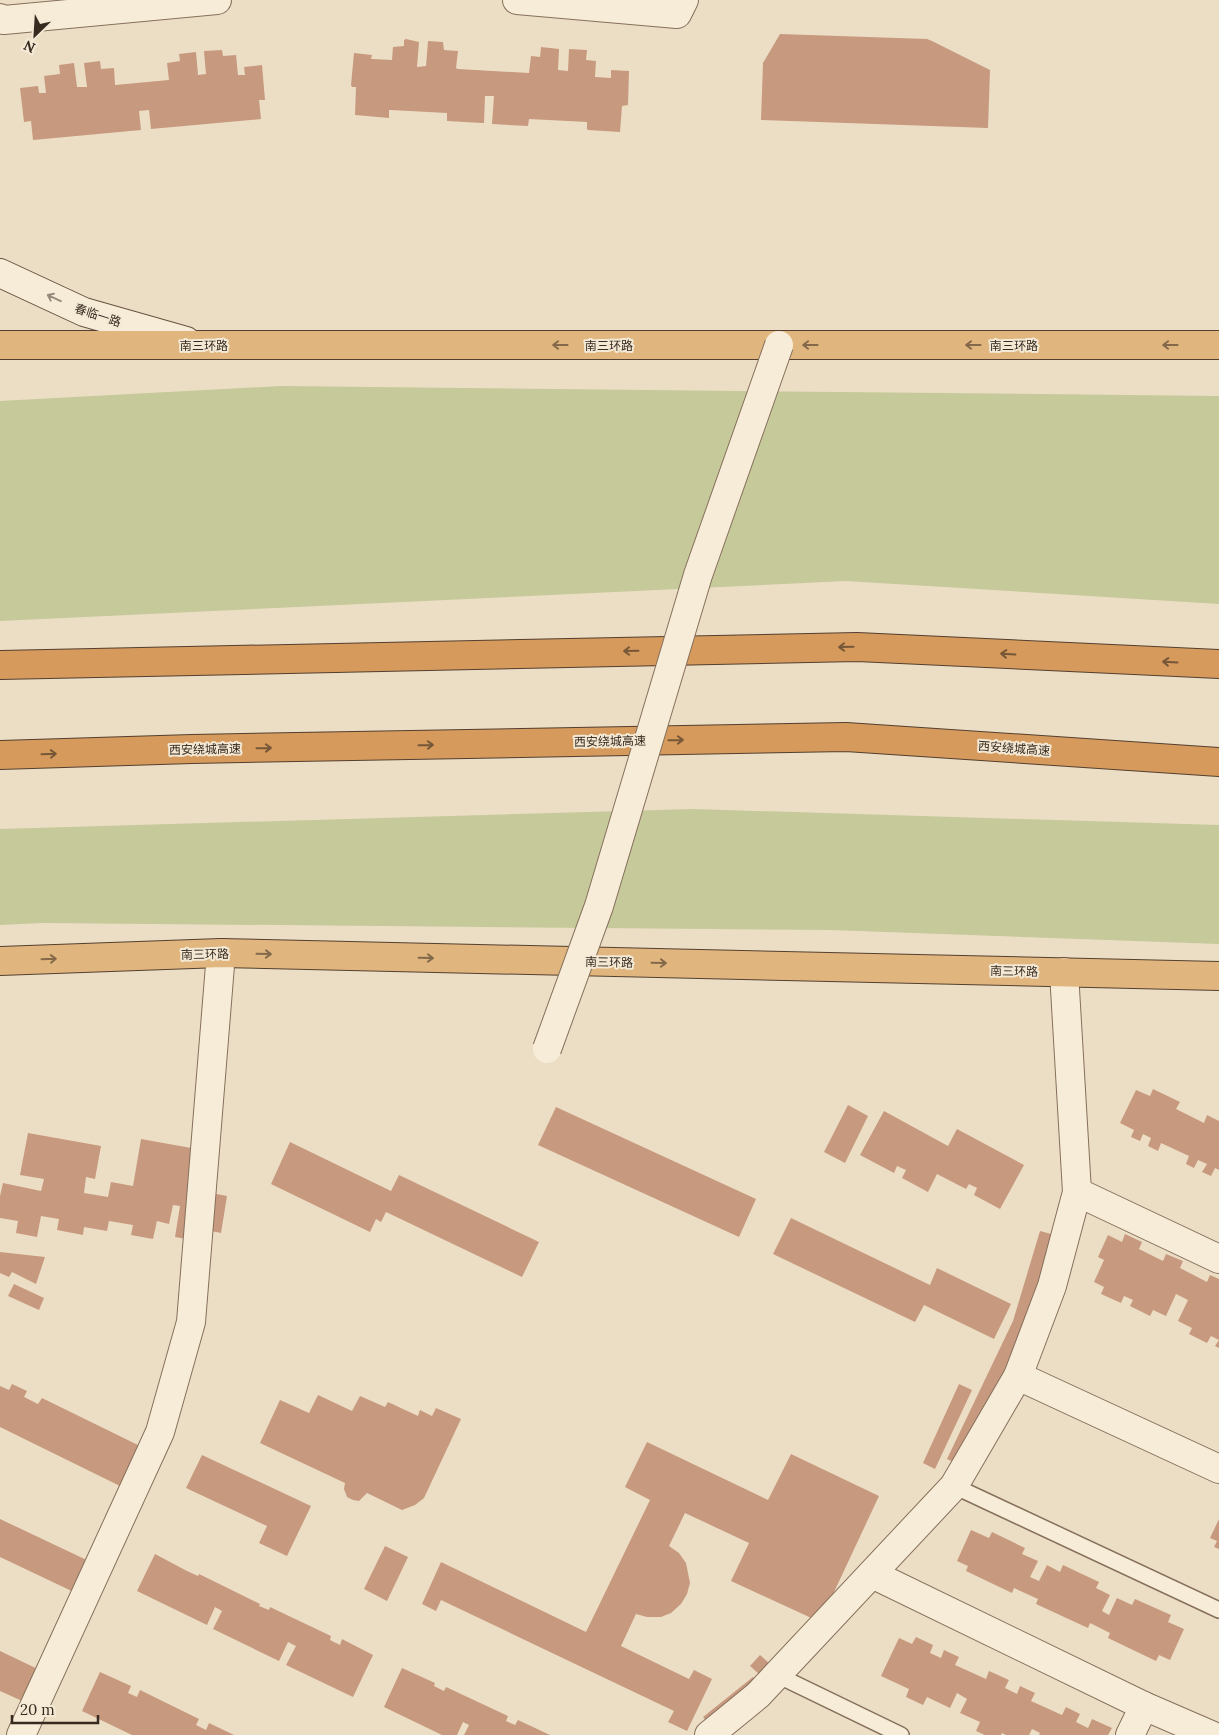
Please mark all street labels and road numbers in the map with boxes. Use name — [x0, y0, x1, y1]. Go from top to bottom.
street label: 春临一路 — [73, 300, 123, 330]
street label: 南三环路 — [180, 338, 228, 353]
street label: 南三环路 — [585, 338, 633, 353]
street label: 南三环路 — [990, 338, 1038, 353]
street label: 西安绕城高速 — [574, 733, 646, 749]
street label: 西安绕城高速 — [978, 738, 1050, 758]
street label: 西安绕城高速 — [169, 741, 241, 757]
street label: 南三环路 — [181, 946, 229, 962]
street label: 南三环路 — [585, 954, 633, 970]
street label: 南三环路 — [990, 963, 1038, 979]

